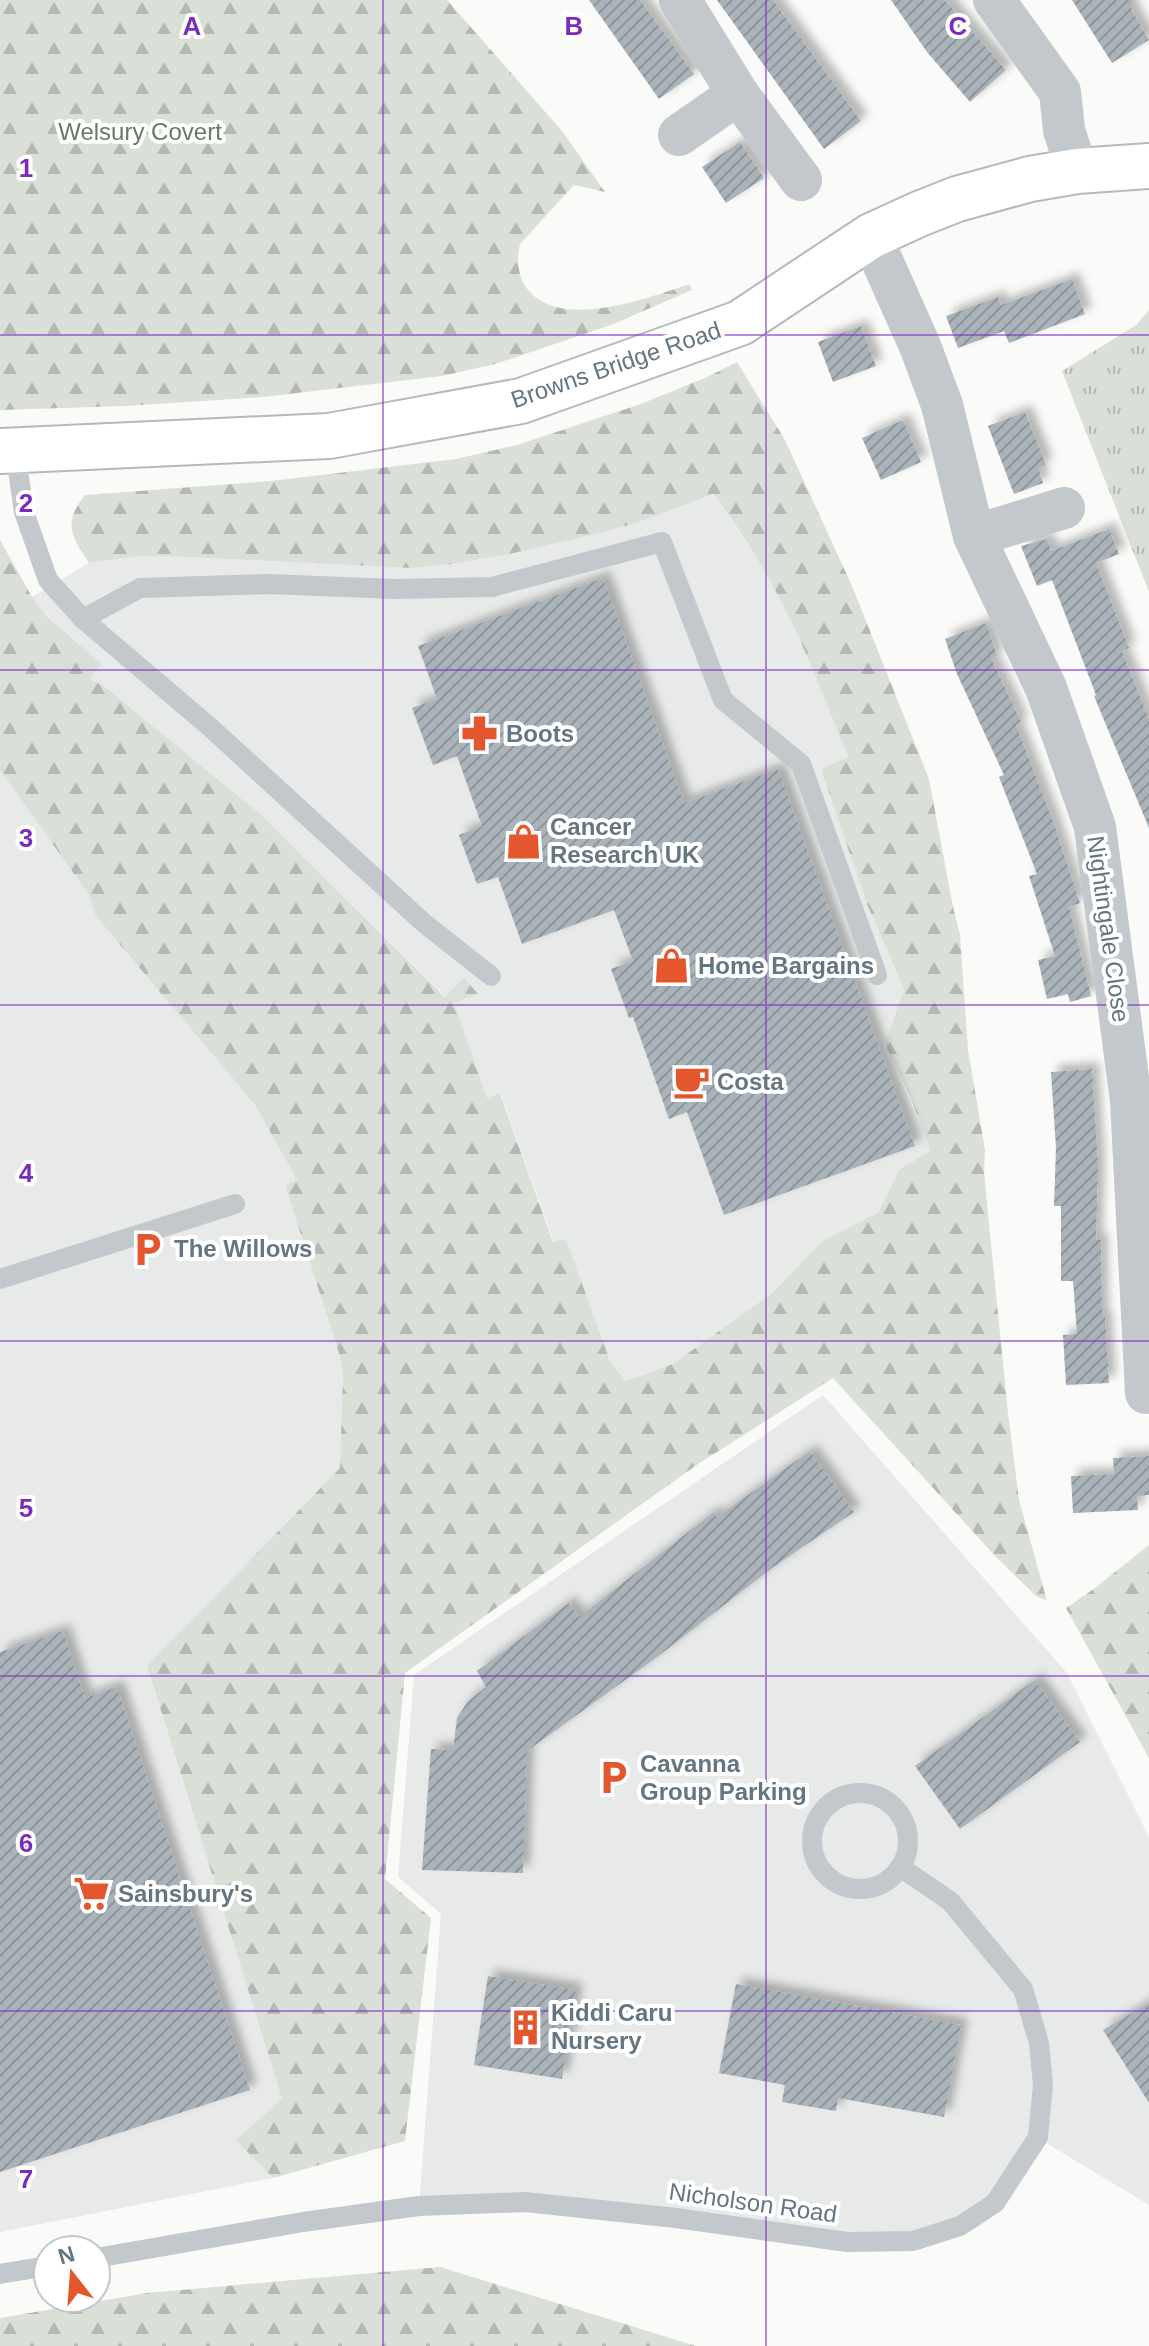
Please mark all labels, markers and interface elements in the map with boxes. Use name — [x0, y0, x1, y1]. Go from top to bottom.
text: A — [183, 11, 202, 41]
text: B — [565, 11, 583, 41]
text: C — [949, 11, 968, 41]
park label: Welsury Covert — [58, 118, 222, 145]
text: 1 — [19, 153, 33, 183]
street label: Browns Bridge Road — [507, 316, 724, 413]
text: 2 — [19, 488, 33, 518]
pharmacy icon: Boots — [461, 715, 499, 753]
place label: Boots — [506, 720, 574, 747]
place label: Cancer Research UK — [550, 813, 700, 868]
shop icon: Cancer Research UK — [505, 822, 543, 860]
text: 3 — [19, 823, 33, 853]
street label: Nightingale Close — [1082, 834, 1135, 1024]
shop icon: Home Bargains — [653, 947, 691, 985]
place label: Home Bargains — [698, 952, 874, 979]
cafe icon: Costa — [672, 1063, 710, 1101]
place label: Costa — [717, 1068, 784, 1095]
text: 4 — [19, 1158, 34, 1188]
parking icon: The Willows — [129, 1230, 167, 1268]
place label: The Willows — [174, 1235, 312, 1262]
text: 5 — [19, 1493, 33, 1523]
place label: Cavanna Group Parking — [640, 1750, 807, 1805]
parking icon: Cavanna Group Parking — [595, 1759, 633, 1797]
text: 6 — [19, 1828, 33, 1858]
supermarket icon: Sainsbury's — [73, 1875, 111, 1913]
place label: Sainsbury's — [118, 1880, 253, 1907]
place label: Kiddi Caru Nursery — [551, 1999, 672, 2054]
building icon: Kiddi Caru Nursery — [506, 2008, 544, 2046]
text: 7 — [19, 2164, 33, 2194]
street label: Nicholson Road — [667, 2177, 839, 2228]
north arrow — [32, 2234, 112, 2314]
text: N — [55, 2241, 78, 2270]

